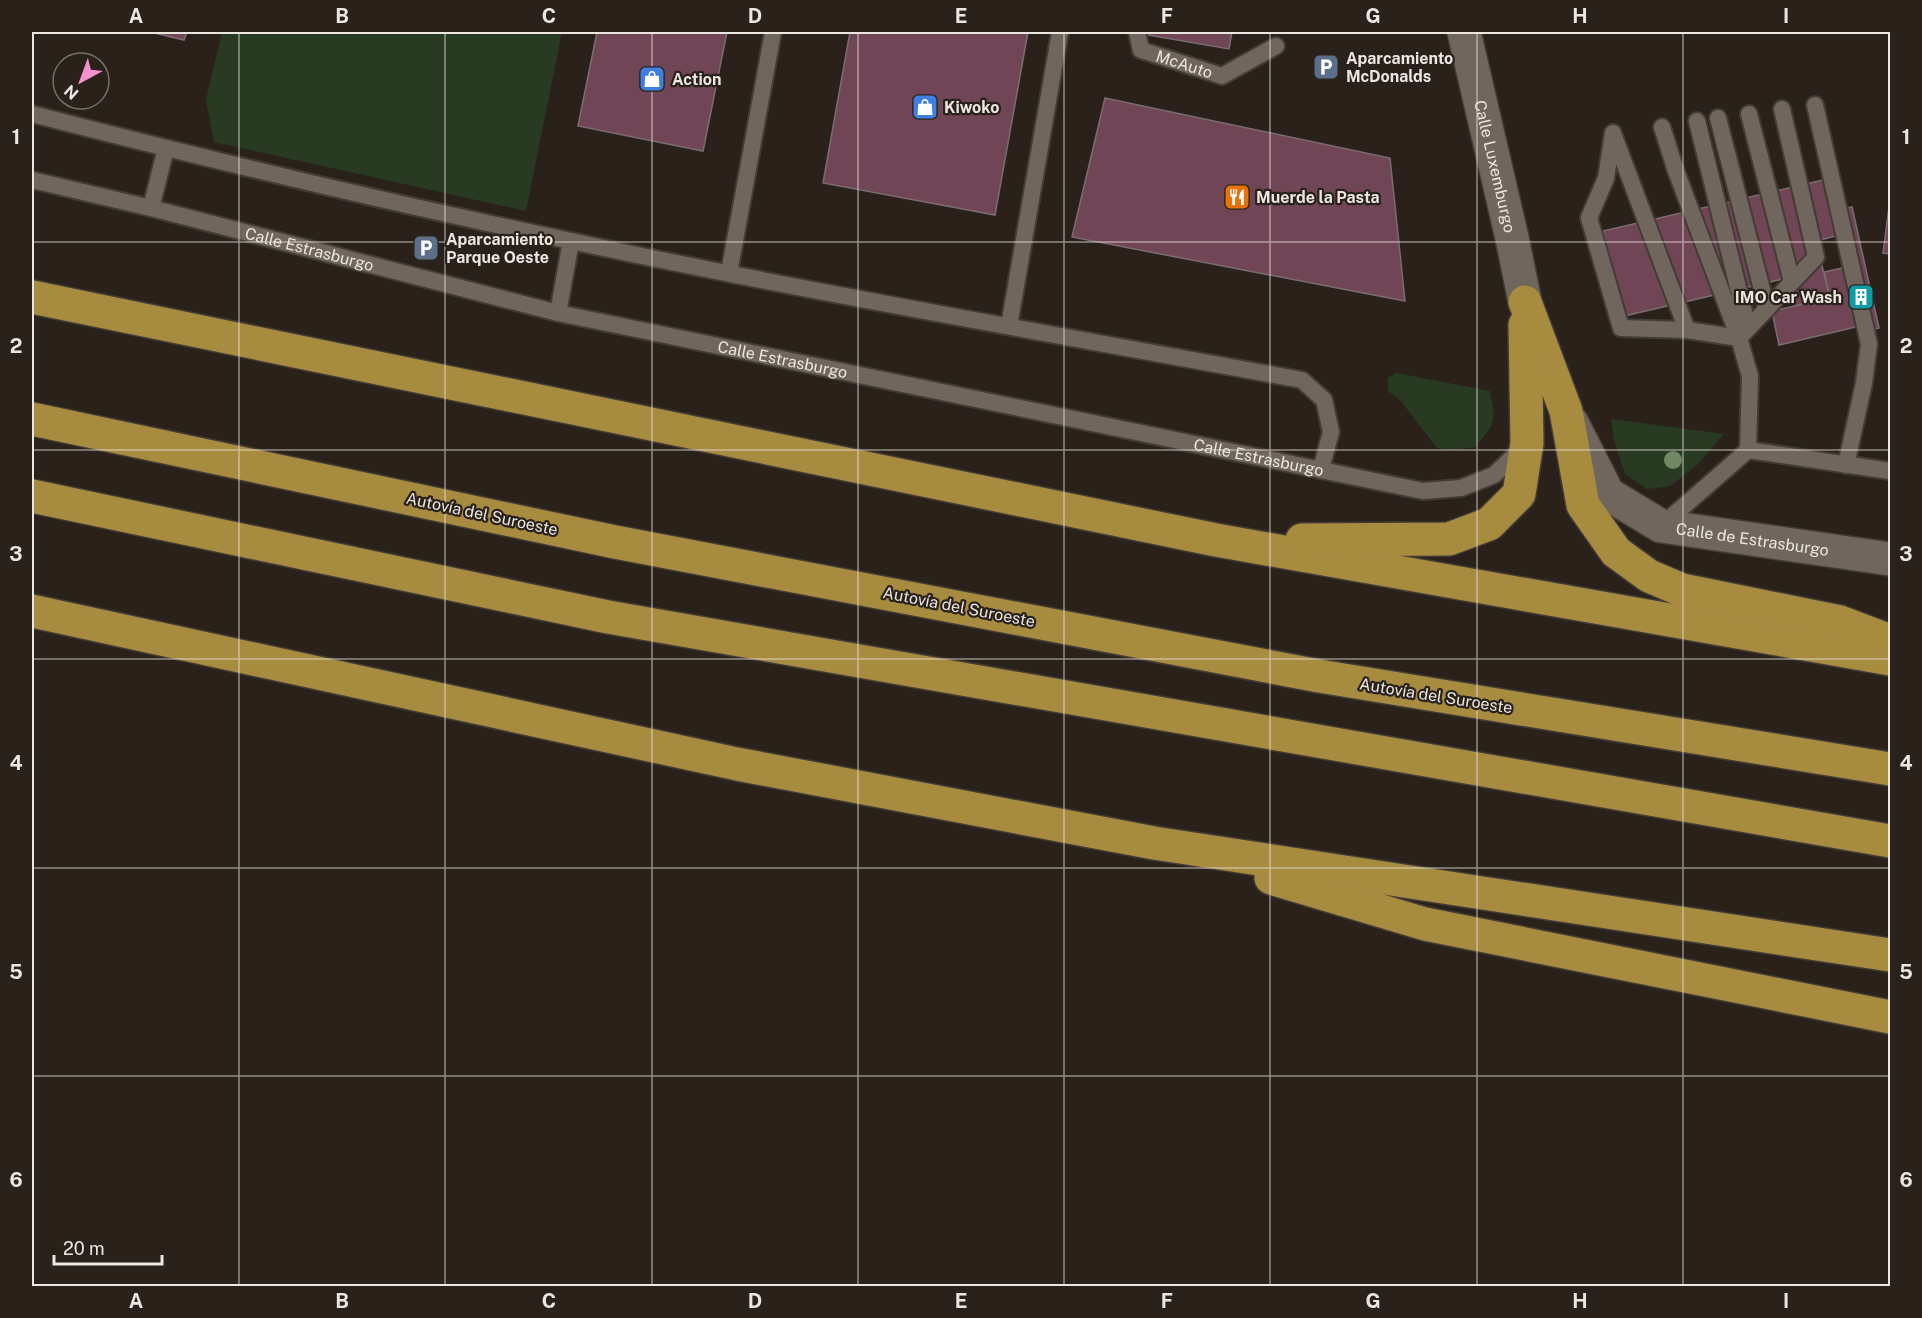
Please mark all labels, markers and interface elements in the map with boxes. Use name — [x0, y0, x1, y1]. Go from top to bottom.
text: A — [129, 4, 143, 28]
text: B — [335, 4, 349, 28]
text: C — [542, 4, 556, 28]
text: D — [748, 4, 762, 28]
text: E — [955, 4, 967, 28]
text: F — [1161, 4, 1173, 28]
text: G — [1365, 4, 1381, 28]
text: H — [1572, 4, 1588, 28]
text: I — [1783, 4, 1789, 28]
street label: McAuto — [1154, 46, 1215, 82]
place label: Aparcamiento McDonalds — [1346, 49, 1453, 86]
north arrow — [51, 51, 111, 111]
parking icon: Aparcamiento McDonalds — [1311, 52, 1341, 82]
shop icon: Action — [637, 64, 667, 94]
place label: Action — [672, 70, 721, 89]
text: N — [61, 81, 82, 103]
shop icon: Kiwoko — [910, 92, 940, 122]
place label: Kiwoko — [944, 98, 999, 117]
street label: Calle Luxemburgo — [1471, 98, 1520, 235]
text: 1 — [12, 125, 20, 149]
text: 1 — [1902, 125, 1910, 149]
restaurant icon: Muerde la Pasta — [1222, 182, 1252, 212]
place label: Muerde la Pasta — [1256, 188, 1380, 207]
street label: Calle Estrasburgo — [243, 223, 376, 275]
place label: Aparcamiento Parque Oeste — [446, 230, 553, 267]
parking icon: Aparcamiento Parque Oeste — [411, 233, 441, 263]
building icon: IMO Car Wash — [1846, 282, 1876, 312]
place label: IMO Car Wash — [1735, 288, 1842, 307]
text: 2 — [10, 334, 22, 358]
text: 2 — [1900, 334, 1912, 358]
street label: Calle Estrasburgo — [716, 337, 849, 382]
street label: Calle Estrasburgo — [1192, 435, 1325, 480]
street label: Autovía del Suroeste — [404, 489, 560, 539]
street label: Calle de Estrasburgo — [1675, 519, 1830, 560]
text: 3 — [9, 542, 23, 566]
text: 3 — [1899, 542, 1913, 566]
street label: Autovía del Suroeste — [881, 583, 1037, 631]
street label: Autovía del Suroeste — [1358, 675, 1514, 717]
text: 4 — [9, 751, 23, 775]
text: 4 — [1899, 751, 1913, 775]
text: 5 — [9, 960, 23, 984]
text: 5 — [1899, 960, 1913, 984]
text: 6 — [9, 1168, 23, 1192]
text: 6 — [1899, 1168, 1913, 1192]
scale bar — [54, 1228, 162, 1266]
text: 20 m — [63, 1238, 105, 1259]
text: A — [129, 1289, 143, 1313]
text: B — [335, 1289, 349, 1313]
text: C — [542, 1289, 556, 1313]
text: D — [748, 1289, 762, 1313]
text: E — [955, 1289, 967, 1313]
text: F — [1161, 1289, 1173, 1313]
text: G — [1365, 1289, 1381, 1313]
text: H — [1572, 1289, 1588, 1313]
text: I — [1783, 1289, 1789, 1313]

